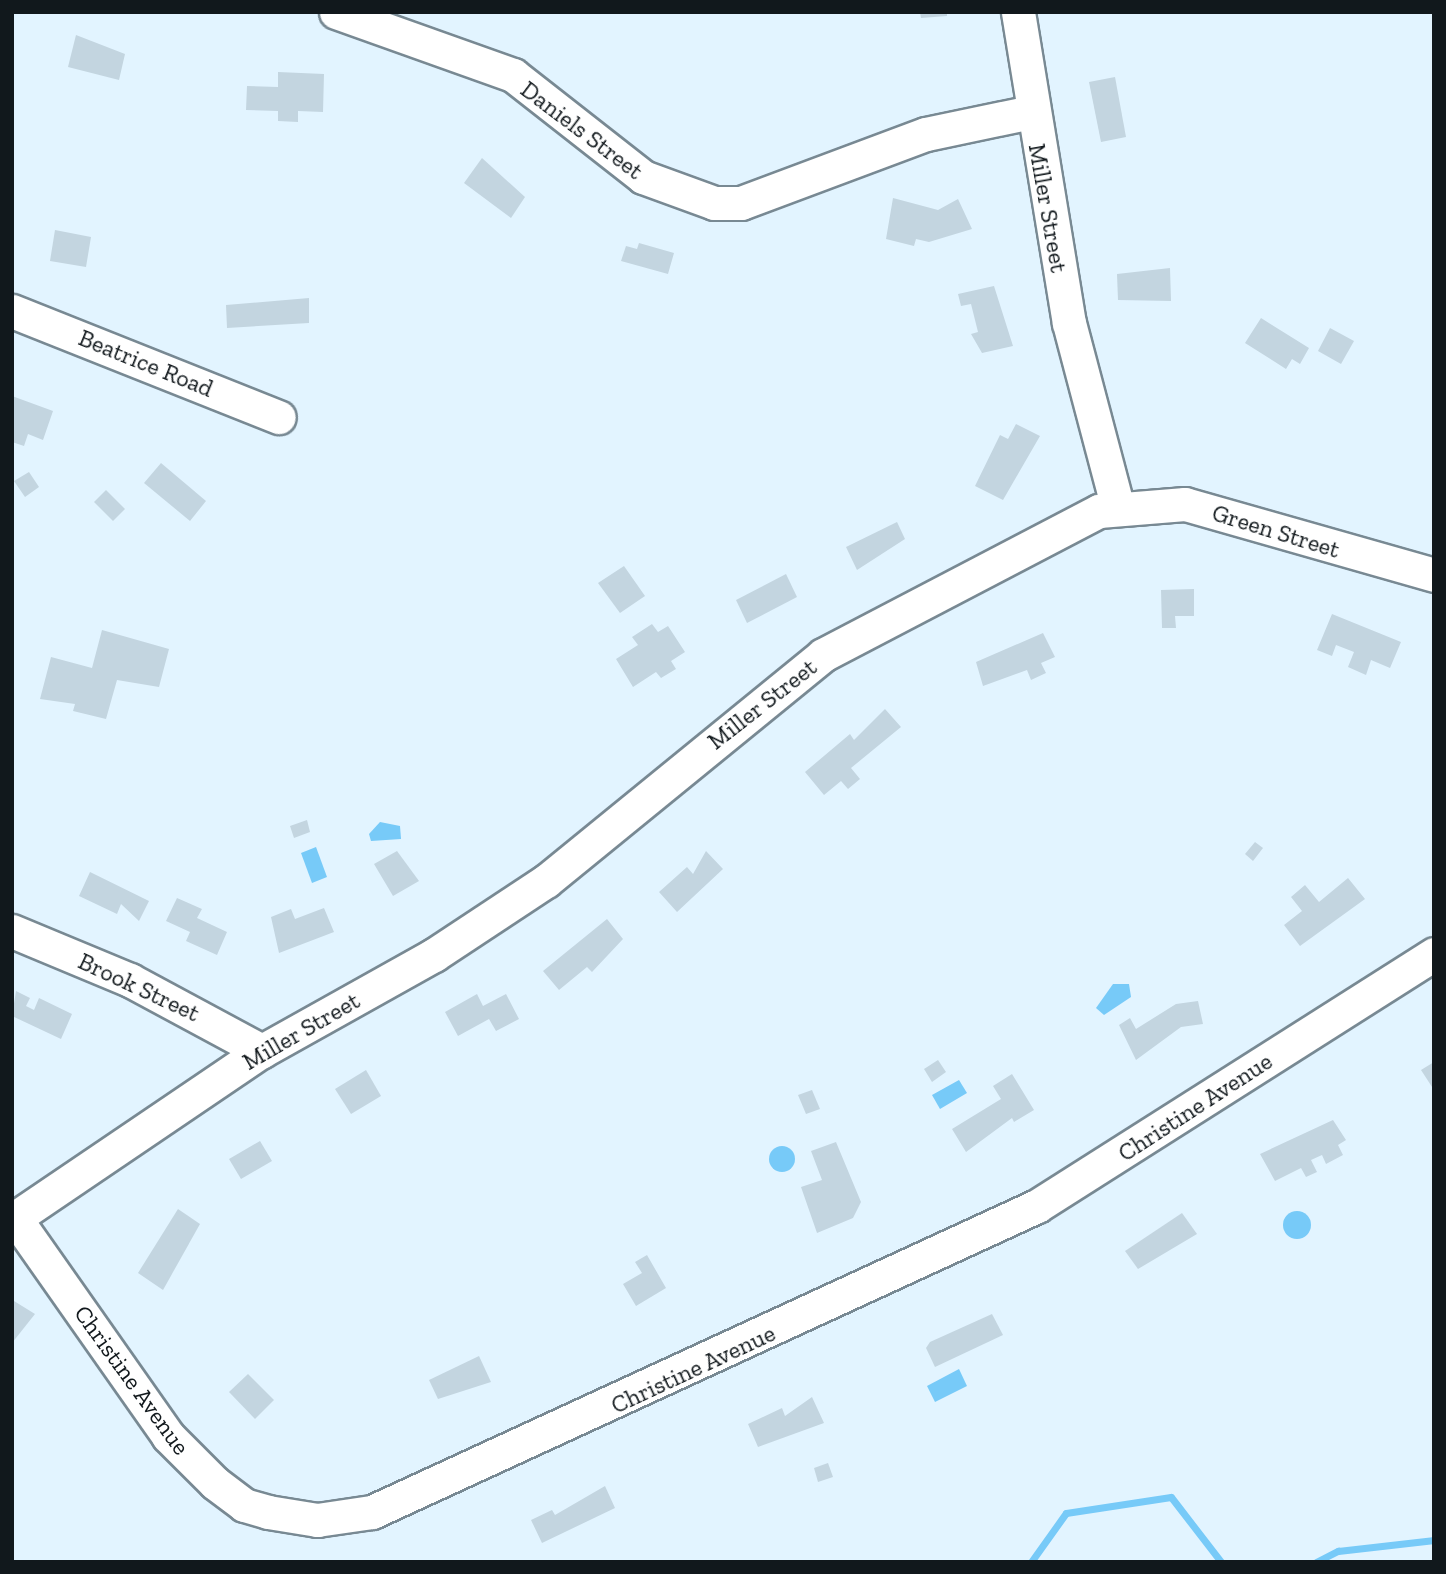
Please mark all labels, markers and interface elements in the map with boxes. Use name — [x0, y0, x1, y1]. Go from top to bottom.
street label: Daniels Street — [515, 75, 649, 185]
street label: Miller Street — [1022, 141, 1074, 275]
street label: Beatrice Road — [75, 323, 217, 403]
street label: Green Street — [1209, 498, 1343, 564]
street label: Miller Street — [702, 652, 822, 756]
street label: Brook Street — [74, 946, 204, 1028]
street label: Miller Street — [237, 986, 365, 1076]
street label: Christine Avenue — [1112, 1046, 1278, 1168]
street label: Christine Avenue — [68, 1299, 196, 1461]
street label: Christine Avenue — [606, 1318, 780, 1420]

